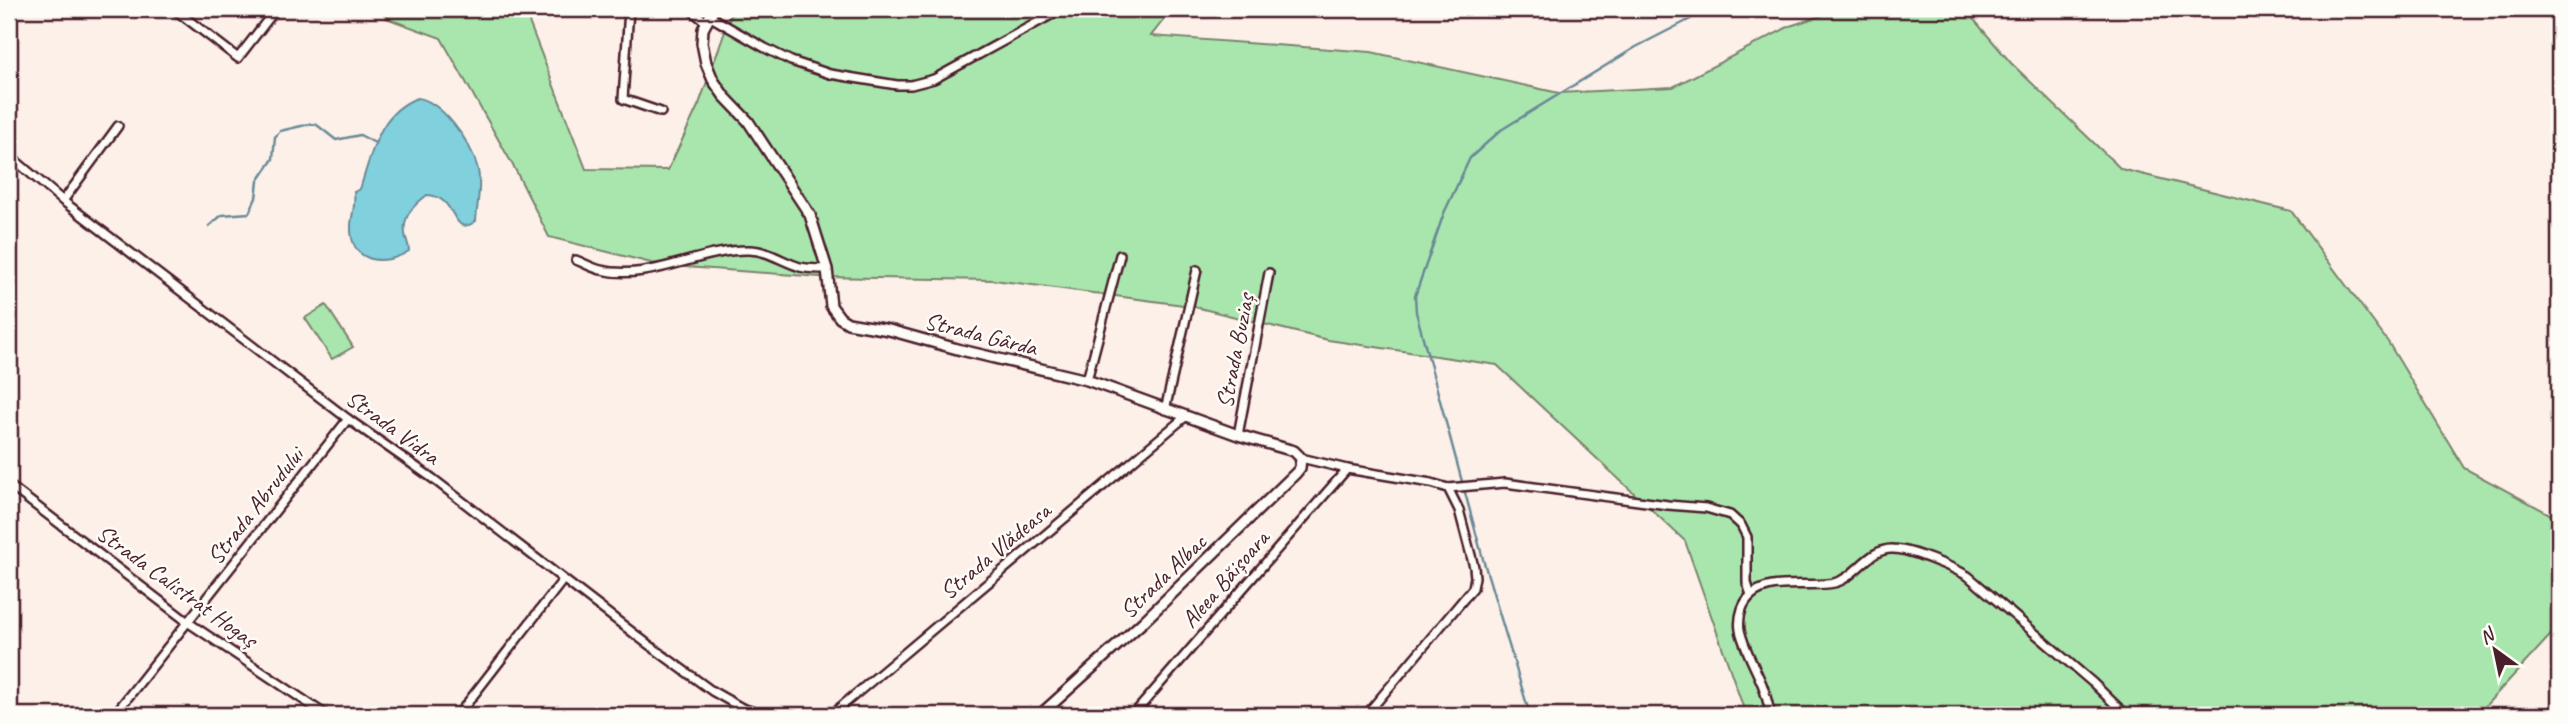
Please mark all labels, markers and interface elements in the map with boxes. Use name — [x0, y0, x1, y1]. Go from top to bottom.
street label: Strada Buziaș — [1209, 289, 1261, 411]
street label: Strada Gârda — [922, 306, 1042, 363]
street label: Strada Vidra — [340, 383, 447, 472]
street label: Strada Abrudului — [200, 439, 312, 570]
street label: Strada Vlădeasa — [934, 495, 1058, 606]
street label: Strada Calistrat Hogaș — [91, 518, 265, 656]
street label: Aleea Băișoara — [1174, 522, 1277, 634]
street label: Strada Albac — [1113, 526, 1214, 625]
north arrow — [2460, 616, 2530, 686]
text: N — [2475, 622, 2500, 650]

